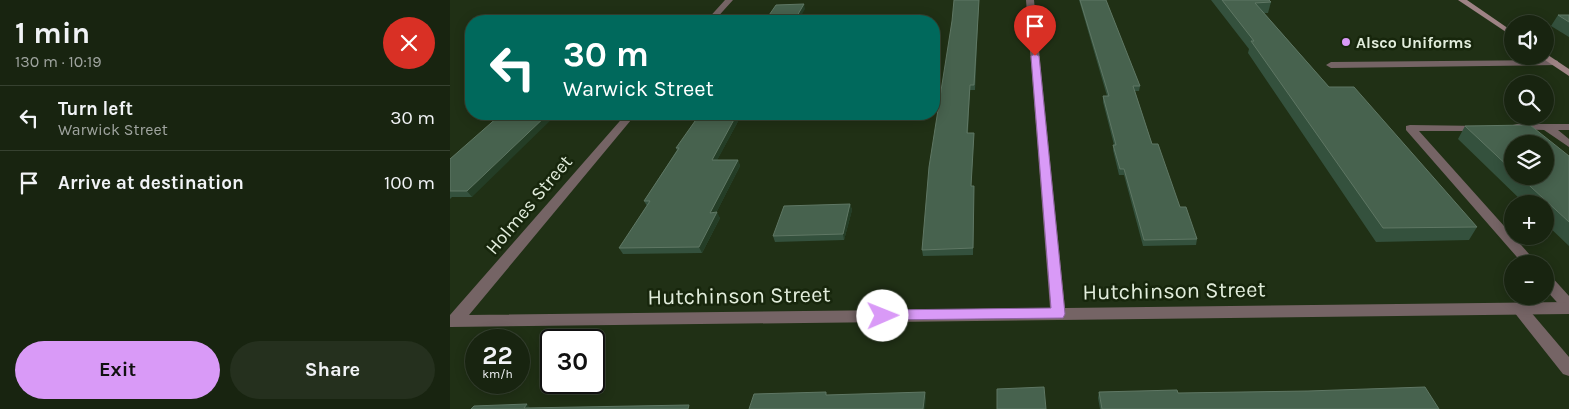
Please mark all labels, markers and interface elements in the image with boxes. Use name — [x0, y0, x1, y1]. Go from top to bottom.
pin — [1014, 5, 1056, 56]
icon: arrive — [1021, 12, 1049, 40]
text: 1 min — [15, 15, 90, 51]
map controls — [1504, 15, 1554, 305]
button: sound — [1504, 15, 1554, 65]
button: close — [383, 17, 435, 69]
place label: Alsco Uniforms — [1356, 33, 1472, 52]
text: 30 m — [563, 34, 649, 75]
icon: left — [480, 35, 545, 100]
marker: Alsco Uniforms — [1340, 36, 1352, 48]
text: 130 m · 10:19 — [15, 52, 102, 71]
button: search — [1504, 75, 1554, 125]
text: Warwick Street — [563, 76, 714, 102]
text: Turn left — [58, 98, 133, 120]
icon: left — [15, 104, 43, 132]
text: 30 m — [390, 107, 435, 129]
text: Warwick Street — [58, 120, 168, 139]
button: layers — [1504, 135, 1554, 185]
street label: Holmes Street — [481, 151, 577, 259]
icon: arrive — [15, 169, 43, 197]
text: Arrive at destination — [58, 172, 244, 194]
text: 100 m — [384, 172, 435, 194]
button: + — [1504, 195, 1554, 245]
button: − — [1504, 255, 1554, 305]
street label: Hutchinson Street — [1082, 276, 1266, 306]
street label: Hutchinson Street — [647, 281, 831, 311]
position arrow — [856, 289, 908, 341]
speed limit sign: 30 — [540, 329, 605, 394]
button: Exit — [15, 341, 220, 399]
button: Share — [230, 341, 435, 399]
text: 22 — [482, 341, 513, 370]
text: km/h — [482, 367, 513, 381]

